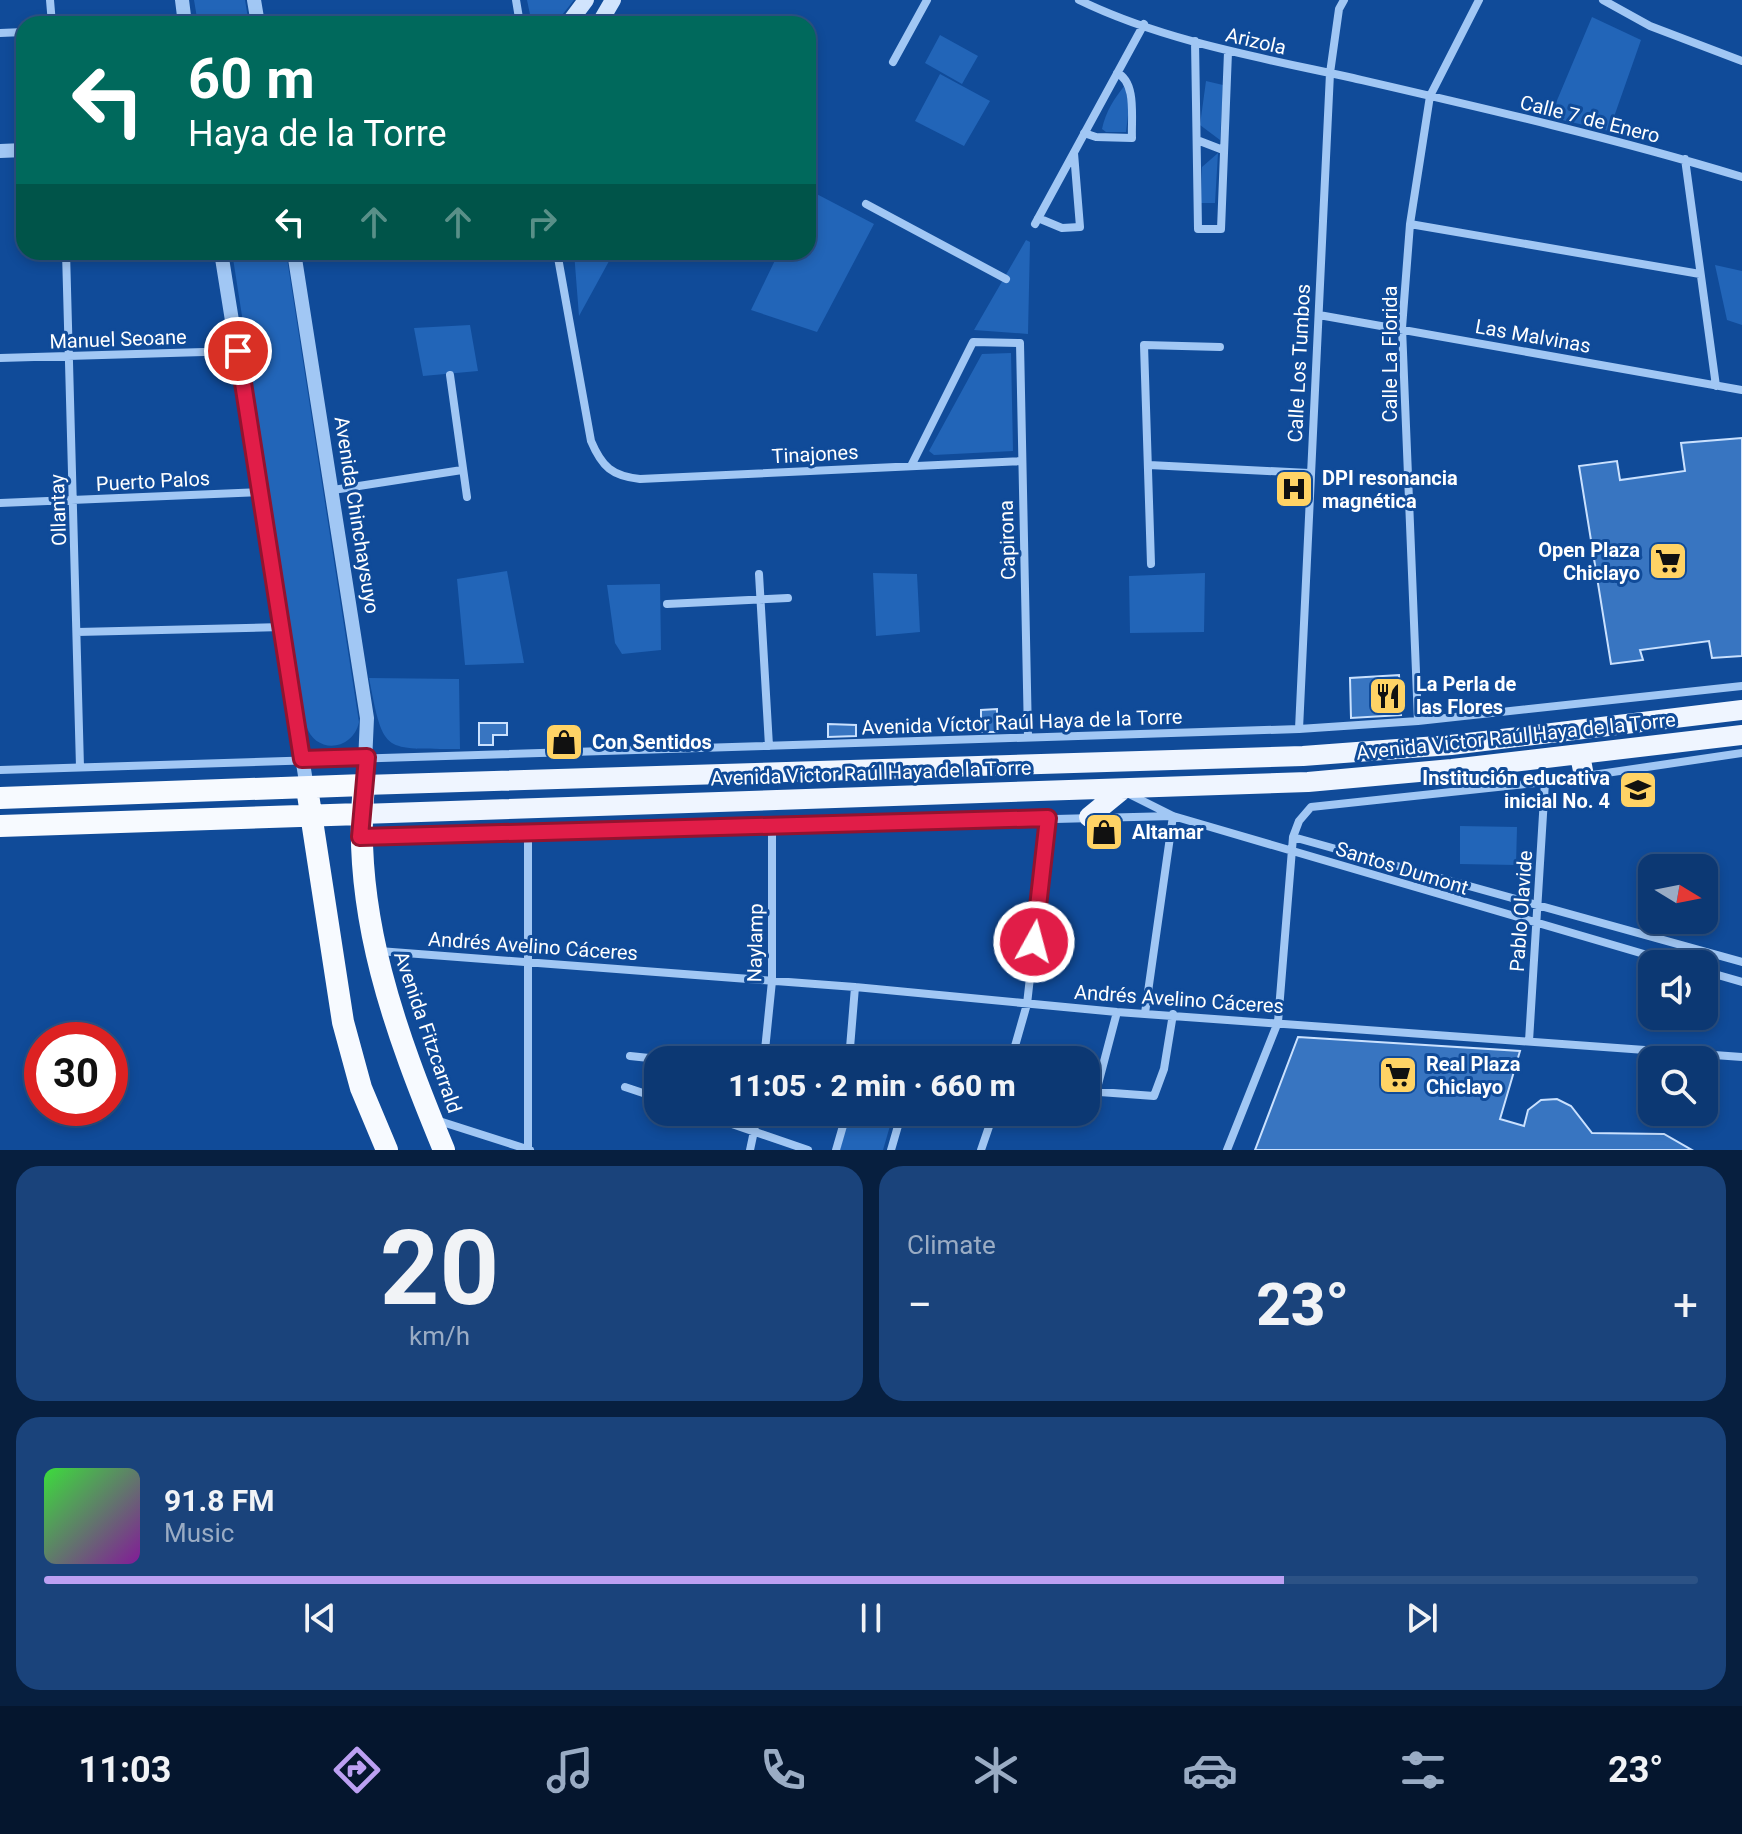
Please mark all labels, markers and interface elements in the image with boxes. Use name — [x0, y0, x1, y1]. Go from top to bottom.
street label: Arizola — [1223, 22, 1289, 60]
text: 60 m — [188, 46, 315, 112]
icon: left — [56, 48, 160, 152]
street label: Calle 7 de Enero — [1518, 90, 1662, 148]
text: Haya de la Torre — [188, 113, 447, 155]
icon: left — [268, 200, 312, 244]
icon: ahead — [352, 200, 396, 244]
icon: ahead — [436, 200, 480, 244]
icon: right — [520, 200, 564, 244]
street label: Calle Los Tumbos — [1283, 283, 1315, 443]
street label: Calle La Florida — [1378, 286, 1402, 422]
street label: Las Malvinas — [1473, 314, 1593, 358]
pin — [204, 317, 272, 385]
street label: Manuel Seoane — [49, 325, 187, 353]
icon: arrive — [216, 329, 260, 373]
street label: Avenida Chinchaysuyo — [330, 415, 384, 615]
street label: Tinajones — [771, 440, 859, 468]
street label: Puerto Palos — [95, 466, 211, 496]
place label: DPI resonancia magnética — [1322, 466, 1458, 513]
hospital icon: DPI resonancia magnética — [1273, 468, 1315, 510]
street label: Ollantay — [45, 473, 71, 546]
street label: Capirona — [994, 500, 1020, 580]
place label: Open Plaza Chiclayo — [1538, 538, 1640, 585]
supermarket icon: Open Plaza Chiclayo — [1647, 540, 1689, 582]
place label: La Perla de las Flores — [1416, 672, 1517, 719]
restaurant icon: La Perla de las Flores — [1367, 675, 1409, 717]
street label: Avenida Víctor Raúl Haya de la Torre — [861, 704, 1183, 740]
street label: Avenida Victor Raúl Haya de la Torre — [1355, 707, 1677, 765]
shop icon: Con Sentidos — [543, 721, 585, 763]
place label: Con Sentidos — [592, 730, 712, 754]
street label: Avenida Victor Raúl Haya de la Torre — [710, 755, 1032, 791]
place label: Institución educativa inicial No. 4 — [1422, 766, 1610, 813]
school or university icon: Institución educativa inicial No. 4 — [1617, 769, 1659, 811]
shop icon: Altamar — [1083, 811, 1125, 853]
place label: Altamar — [1132, 820, 1204, 844]
street label: Santos Dumont — [1333, 836, 1471, 900]
street label: Pablo Olavide — [1505, 849, 1537, 973]
north arrow — [1638, 854, 1718, 934]
map controls — [1638, 854, 1718, 1126]
position arrow — [992, 900, 1076, 984]
street label: Naylamp — [742, 903, 768, 983]
street label: Andrés Avelino Cáceres — [427, 927, 639, 965]
street label: Avenida Fitzcarrald — [389, 948, 467, 1116]
button: sound — [1638, 950, 1718, 1030]
street label: Andrés Avelino Cáceres — [1073, 980, 1285, 1018]
speed limit sign: 30 — [24, 1022, 128, 1126]
button: search — [1638, 1046, 1718, 1126]
place label: Real Plaza Chiclayo — [1426, 1052, 1521, 1099]
supermarket icon: Real Plaza Chiclayo — [1377, 1054, 1419, 1096]
text: 11:05 · 2 min · 660 m — [728, 1068, 1016, 1103]
text: 20 — [380, 1208, 499, 1329]
text: Climate — [907, 1230, 996, 1260]
text: 23° — [1256, 1269, 1349, 1340]
text: − — [907, 1279, 932, 1331]
text: + — [1673, 1279, 1698, 1331]
text: km/h — [409, 1321, 470, 1351]
text: 91.8 FM — [164, 1483, 275, 1518]
text: Music — [164, 1518, 234, 1548]
icon: previous — [298, 1596, 342, 1640]
icon: pause — [849, 1596, 893, 1640]
icon: next — [1400, 1596, 1444, 1640]
icon: directions — [329, 1742, 385, 1798]
icon: music — [542, 1742, 598, 1798]
icon: phone — [755, 1742, 811, 1798]
icon: climate — [968, 1742, 1024, 1798]
icon: car — [1182, 1742, 1238, 1798]
icon: filters — [1395, 1742, 1451, 1798]
text: 11:03 — [79, 1749, 171, 1791]
text: 23° — [1608, 1749, 1663, 1791]

